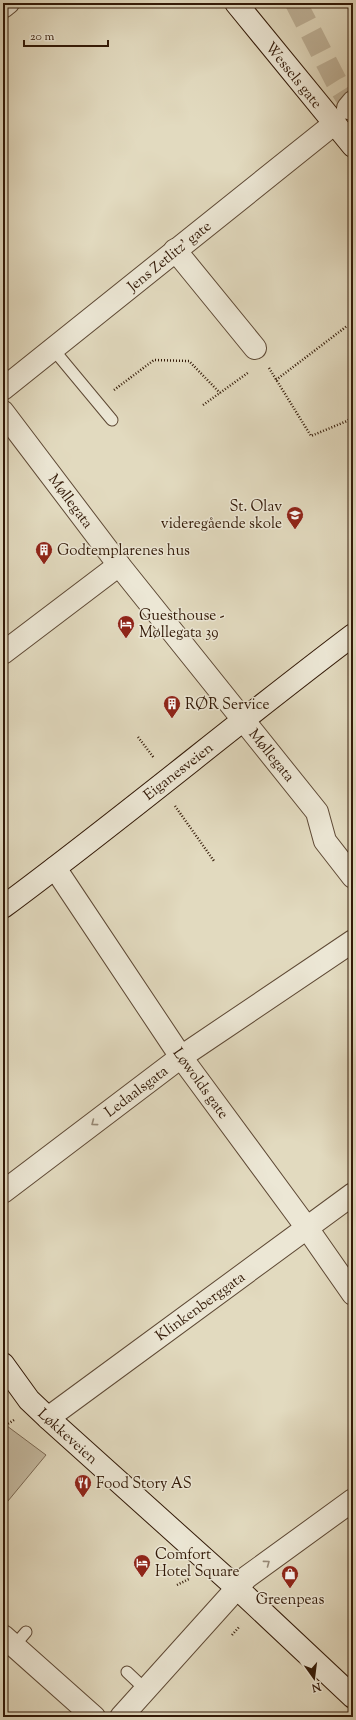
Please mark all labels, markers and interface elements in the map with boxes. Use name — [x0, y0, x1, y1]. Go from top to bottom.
scale bar — [24, 22, 108, 48]
text: 20 m — [30, 28, 55, 46]
street label: Wessels gate — [259, 38, 326, 114]
street label: Jens Zetlitz' gate — [123, 217, 216, 298]
street label: Møllegata — [42, 470, 97, 533]
place label: St. Olav videregående skole — [161, 497, 282, 535]
school or university icon: St. Olav videregående skole — [285, 505, 305, 530]
building icon: Godtemplarenes hus — [34, 540, 54, 565]
place label: Godtemplarenes hus — [57, 541, 190, 562]
place label: Guesthouse - Møllegata 39 — [139, 606, 225, 644]
hotel icon: Guesthouse - Møllegata 39 — [116, 614, 136, 639]
building icon: RØR Service — [162, 694, 182, 719]
place label: RØR Service — [185, 695, 269, 716]
street label: Møllegata — [243, 725, 299, 787]
street label: Eiganesveien — [140, 738, 218, 806]
street label: Løwolds gate — [167, 1044, 233, 1124]
street label: Ledaalsgata — [101, 1061, 173, 1123]
one-way arrow — [92, 1118, 99, 1125]
street label: Klinkenberggata — [152, 1268, 250, 1347]
street label: Løkkeveien — [32, 1404, 102, 1470]
restaurant icon: Food Story AS — [73, 1473, 93, 1498]
place label: Food Story AS — [96, 1474, 192, 1495]
place label: Comfort Hotel Square — [155, 1545, 240, 1583]
hotel icon: Comfort Hotel Square — [132, 1553, 152, 1578]
one-way arrow — [262, 1561, 269, 1568]
shop icon: Greenpeas — [280, 1564, 300, 1589]
place label: Greenpeas — [256, 1590, 324, 1611]
north arrow — [294, 1658, 334, 1698]
text: N — [310, 1678, 323, 1696]

